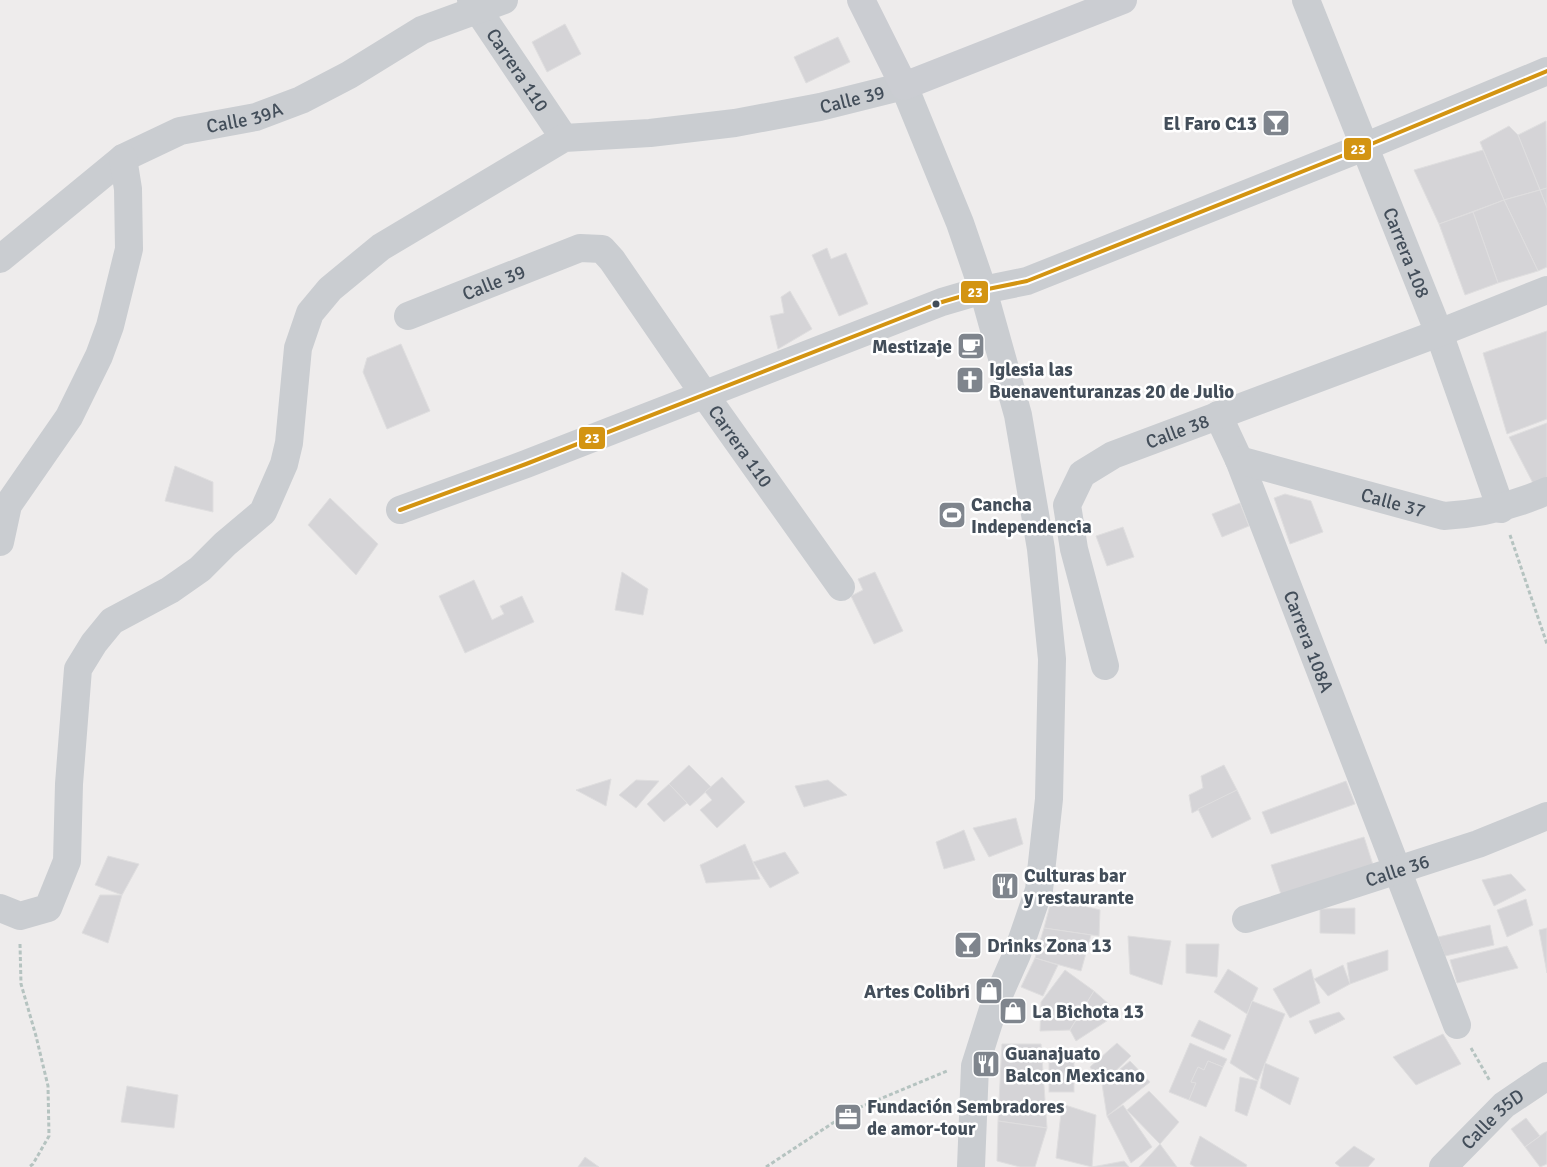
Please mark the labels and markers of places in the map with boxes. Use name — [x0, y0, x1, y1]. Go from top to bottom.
bar icon: El Faro C13 — [1261, 108, 1291, 138]
place label: El Faro C13 — [1163, 112, 1257, 136]
unlabelled marker — [931, 299, 941, 309]
cafe icon: Mestizaje — [956, 331, 986, 361]
place label: Mestizaje — [872, 335, 952, 359]
place label: Iglesia las Buenaventuranzas 20 de Julio — [989, 358, 1234, 404]
church icon: Iglesia las Buenaventuranzas 20 de Julio — [955, 365, 985, 395]
place label: Cancha Independencia — [971, 493, 1092, 539]
sports icon: Cancha Independencia — [937, 500, 967, 530]
place label: Culturas bar y restaurante — [1023, 864, 1134, 910]
restaurant icon: Culturas bar y restaurante — [990, 871, 1020, 901]
bar icon: Drinks Zona 13 — [953, 930, 983, 960]
place label: Drinks Zona 13 — [987, 934, 1112, 958]
shop icon: Artes Colibri — [974, 976, 1004, 1006]
place label: Artes Colibri — [864, 980, 970, 1004]
shop icon: La Bichota 13 — [998, 996, 1028, 1026]
place label: La Bichota 13 — [1032, 1000, 1144, 1024]
place label: Guanajuato Balcon Mexicano — [1005, 1042, 1145, 1088]
restaurant icon: Guanajuato Balcon Mexicano — [971, 1049, 1001, 1079]
place label: Fundación Sembradores de amor-tour — [867, 1095, 1064, 1141]
office icon: Fundación Sembradores de amor-tour — [833, 1102, 863, 1132]

